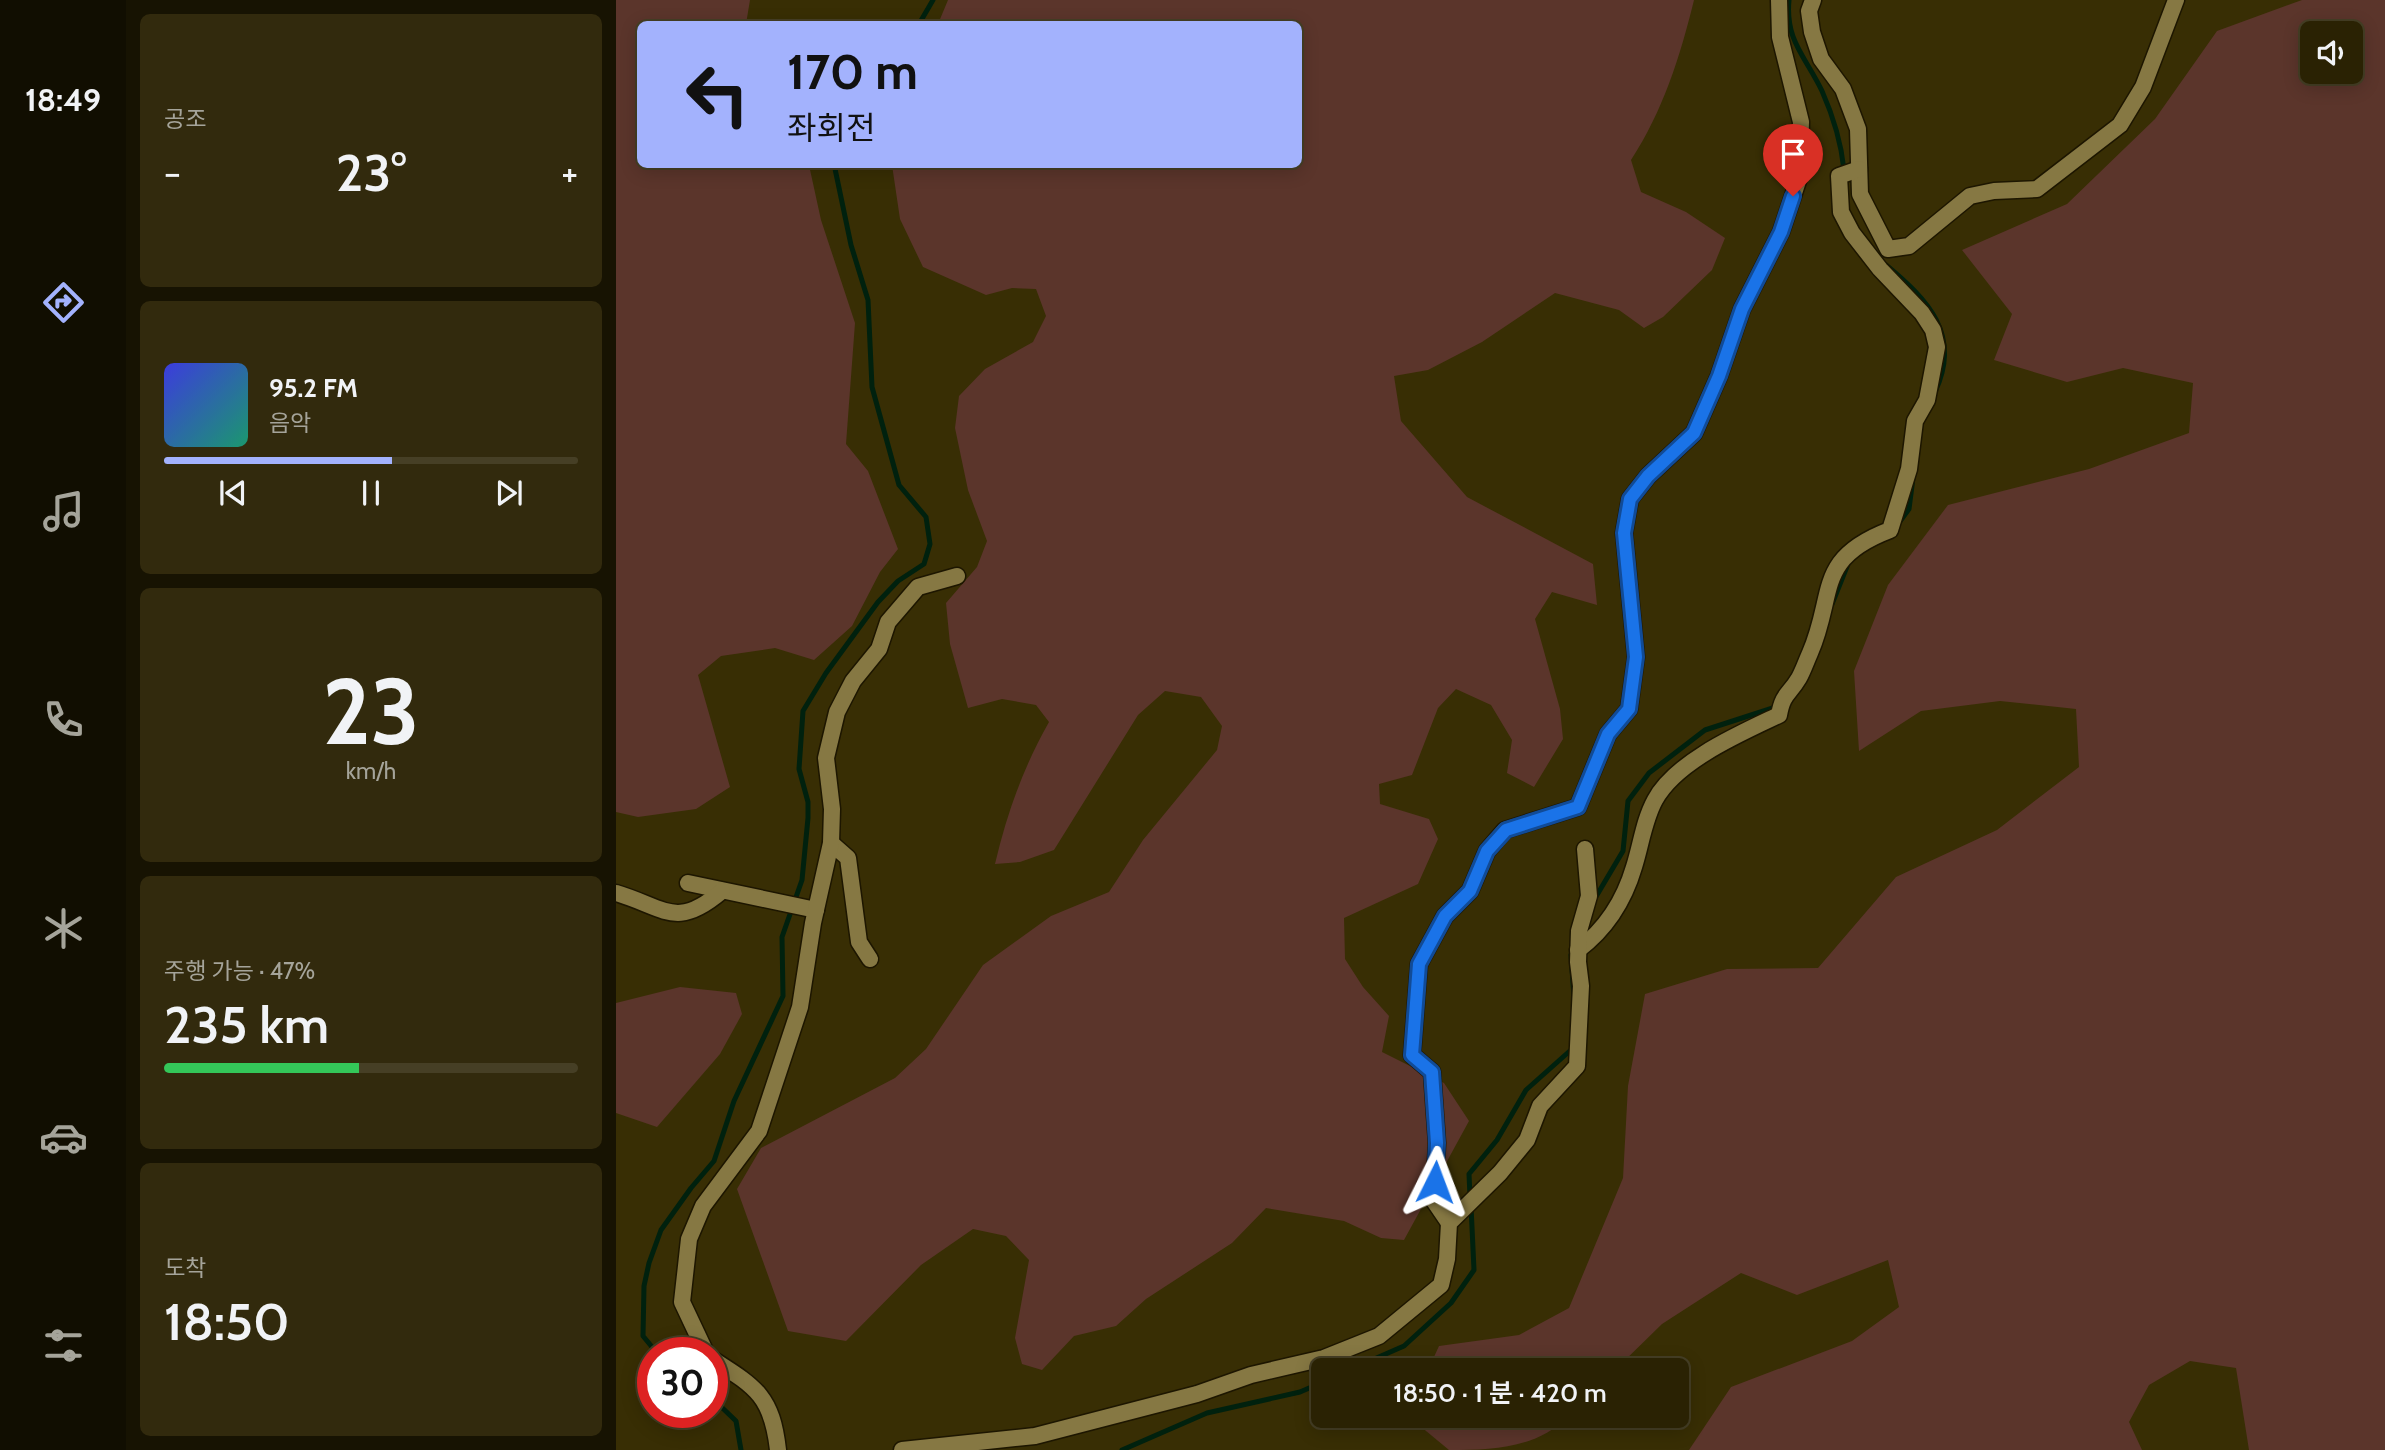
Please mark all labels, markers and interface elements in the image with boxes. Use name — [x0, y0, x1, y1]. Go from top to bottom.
map controls — [2300, 21, 2363, 84]
button: sound — [2300, 21, 2363, 84]
text: 170 m — [787, 42, 918, 101]
icon: left — [672, 49, 763, 140]
text: 18:49 — [25, 80, 101, 119]
text: 공조 — [164, 105, 206, 133]
text: 좌회전 — [787, 108, 875, 147]
pin — [1763, 124, 1823, 196]
icon: arrive — [1774, 135, 1812, 173]
text: 23° — [336, 141, 406, 204]
text: − — [164, 149, 181, 196]
text: + — [561, 149, 578, 196]
icon: directions — [39, 278, 88, 327]
text: 95.2 FM — [269, 372, 358, 404]
text: 음악 — [269, 409, 311, 437]
icon: previous — [214, 474, 252, 512]
icon: pause — [352, 474, 390, 512]
icon: next — [490, 474, 528, 512]
icon: music — [39, 487, 88, 536]
text: 23 — [322, 656, 420, 767]
icon: phone — [39, 695, 88, 744]
text: km/h — [346, 757, 396, 785]
icon: climate — [39, 904, 88, 953]
text: 주행 가능 · 47% — [164, 957, 315, 985]
text: 235 km — [164, 993, 329, 1056]
icon: car — [39, 1113, 88, 1162]
position arrow — [1398, 1145, 1472, 1219]
text: 도착 — [164, 1254, 206, 1282]
text: 18:50 — [164, 1290, 290, 1353]
icon: filters — [39, 1321, 88, 1370]
speed limit sign: 30 — [637, 1337, 728, 1428]
text: 18:50 · 1 분 · 420 m — [1393, 1377, 1607, 1409]

